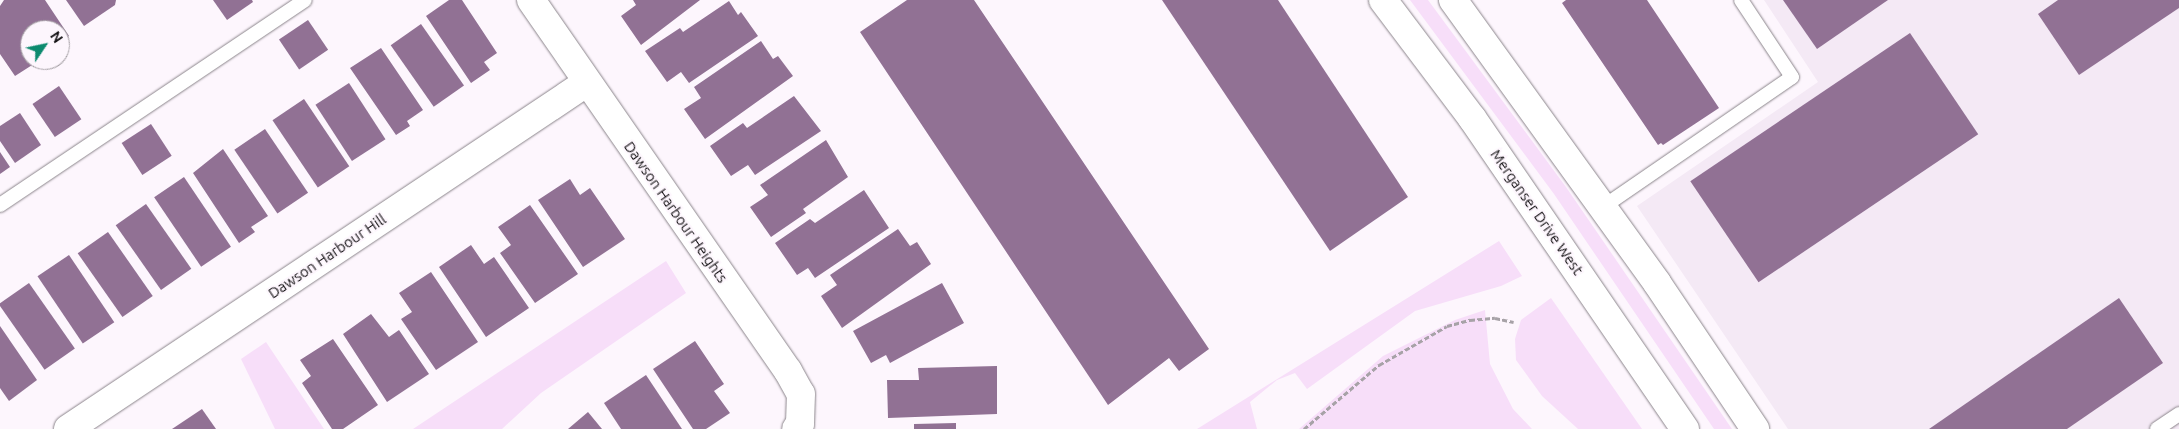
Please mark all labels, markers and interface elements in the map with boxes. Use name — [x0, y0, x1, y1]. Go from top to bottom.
north arrow — [20, 20, 70, 70]
text: N — [47, 28, 66, 46]
street label: Dawson Harbour Heights — [620, 138, 732, 286]
street label: Merganser Drive West — [1487, 146, 1587, 278]
street label: Dawson Harbour Hill — [265, 210, 389, 302]

